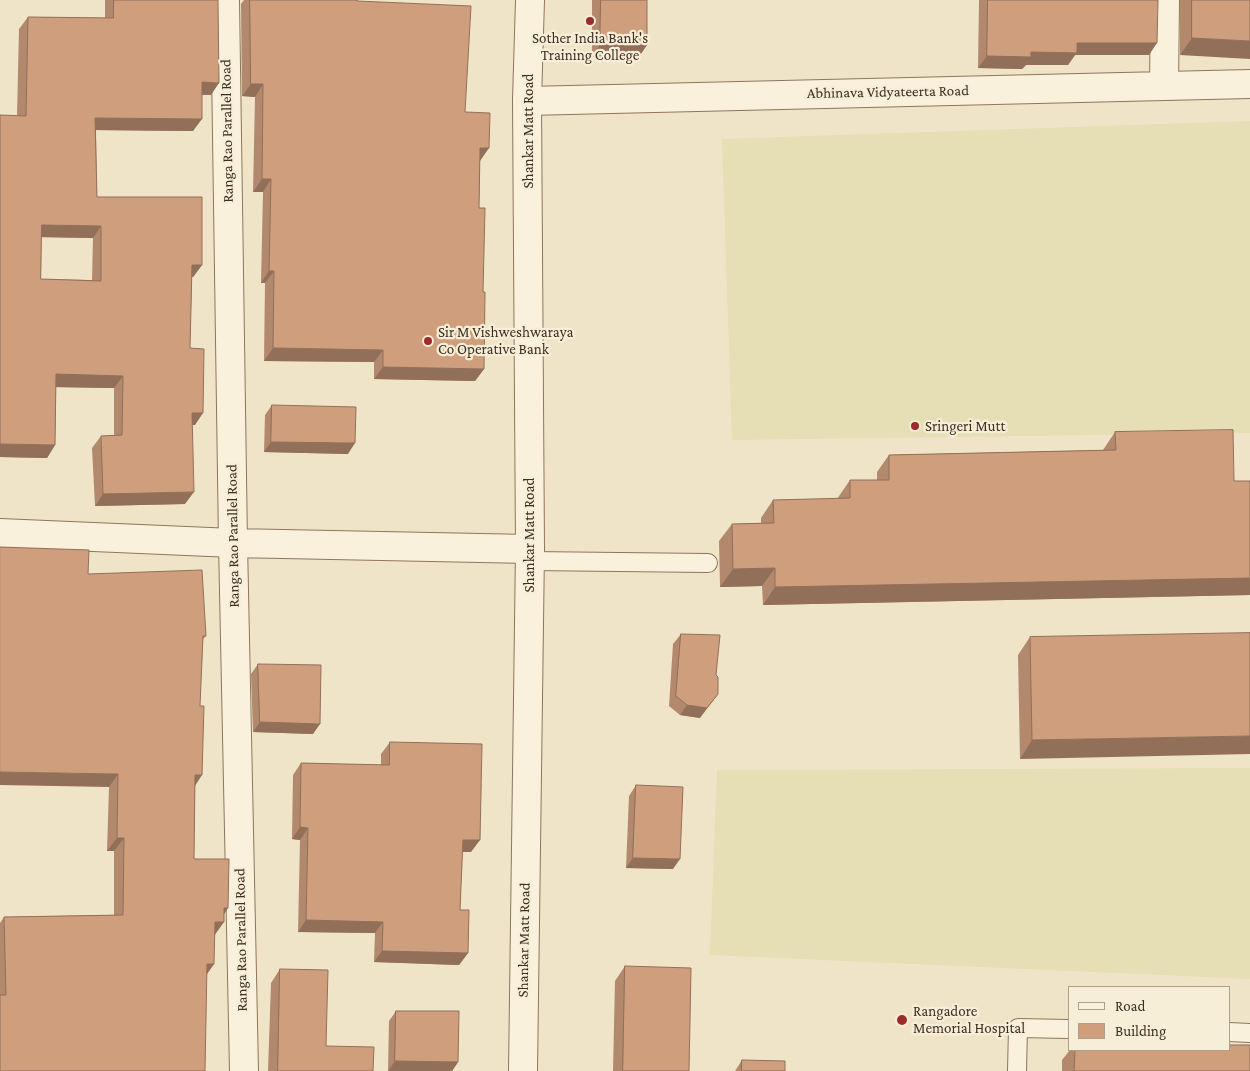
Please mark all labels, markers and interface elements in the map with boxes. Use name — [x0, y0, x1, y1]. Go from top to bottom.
marker: Sother India Bank's Training College — [584, 15, 596, 27]
place label: Sother India Bank's Training College — [532, 29, 648, 64]
street label: Ranga Rao Parallel Road — [217, 59, 237, 203]
street label: Shankar Matt Road — [519, 74, 537, 188]
street label: Abhinava Vidyateerta Road — [807, 82, 969, 102]
place label: Sir M Vishweshwaraya Co Operative Bank — [438, 323, 573, 358]
marker: Sir M Vishweshwaraya Co Operative Bank — [422, 335, 434, 347]
place label: Sringeri Mutt — [925, 417, 1006, 435]
marker: Sringeri Mutt — [909, 420, 921, 432]
street label: Ranga Rao Parallel Road — [223, 464, 243, 608]
street label: Shankar Matt Road — [520, 478, 538, 592]
street label: Ranga Rao Parallel Road — [231, 868, 251, 1012]
street label: Shankar Matt Road — [514, 882, 534, 998]
legend — [1068, 986, 1230, 1051]
text: Road — [1115, 998, 1145, 1014]
place label: Rangadore Memorial Hospital — [913, 1002, 1025, 1037]
marker: Rangadore Memorial Hospital — [895, 1013, 909, 1027]
text: Building — [1115, 1023, 1166, 1039]

